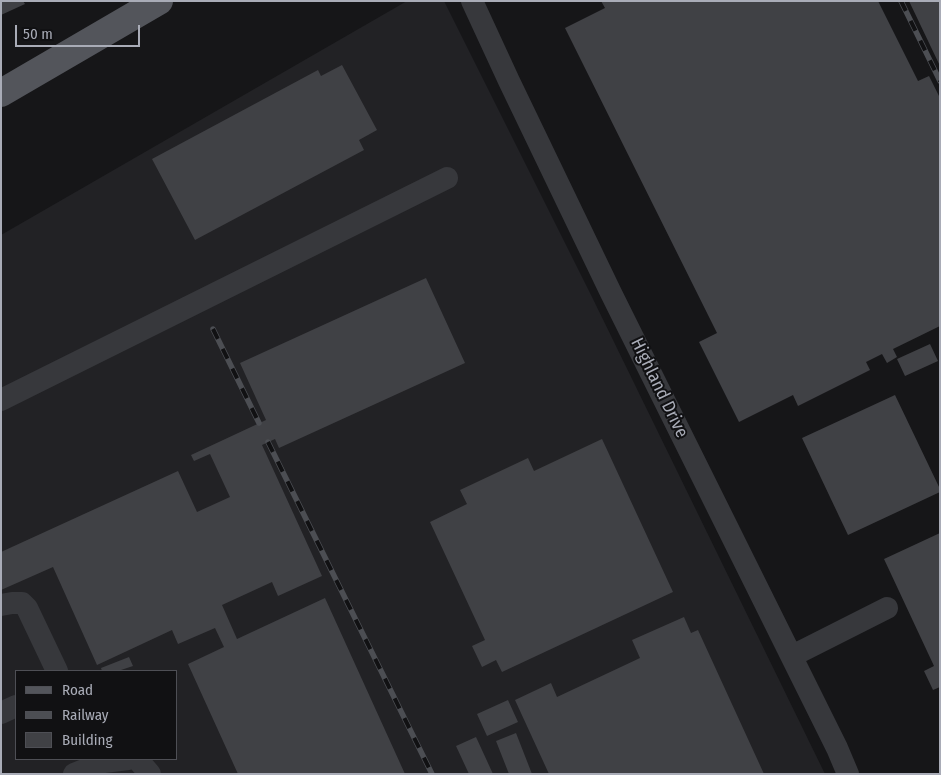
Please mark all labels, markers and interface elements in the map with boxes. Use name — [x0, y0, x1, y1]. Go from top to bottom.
scale bar — [18, 15, 142, 47]
text: 50 m — [23, 25, 53, 43]
street label: Highland Drive — [626, 335, 692, 441]
legend — [15, 670, 178, 760]
text: Road — [62, 681, 93, 699]
text: Railway — [62, 706, 109, 724]
text: Building — [62, 731, 113, 749]

